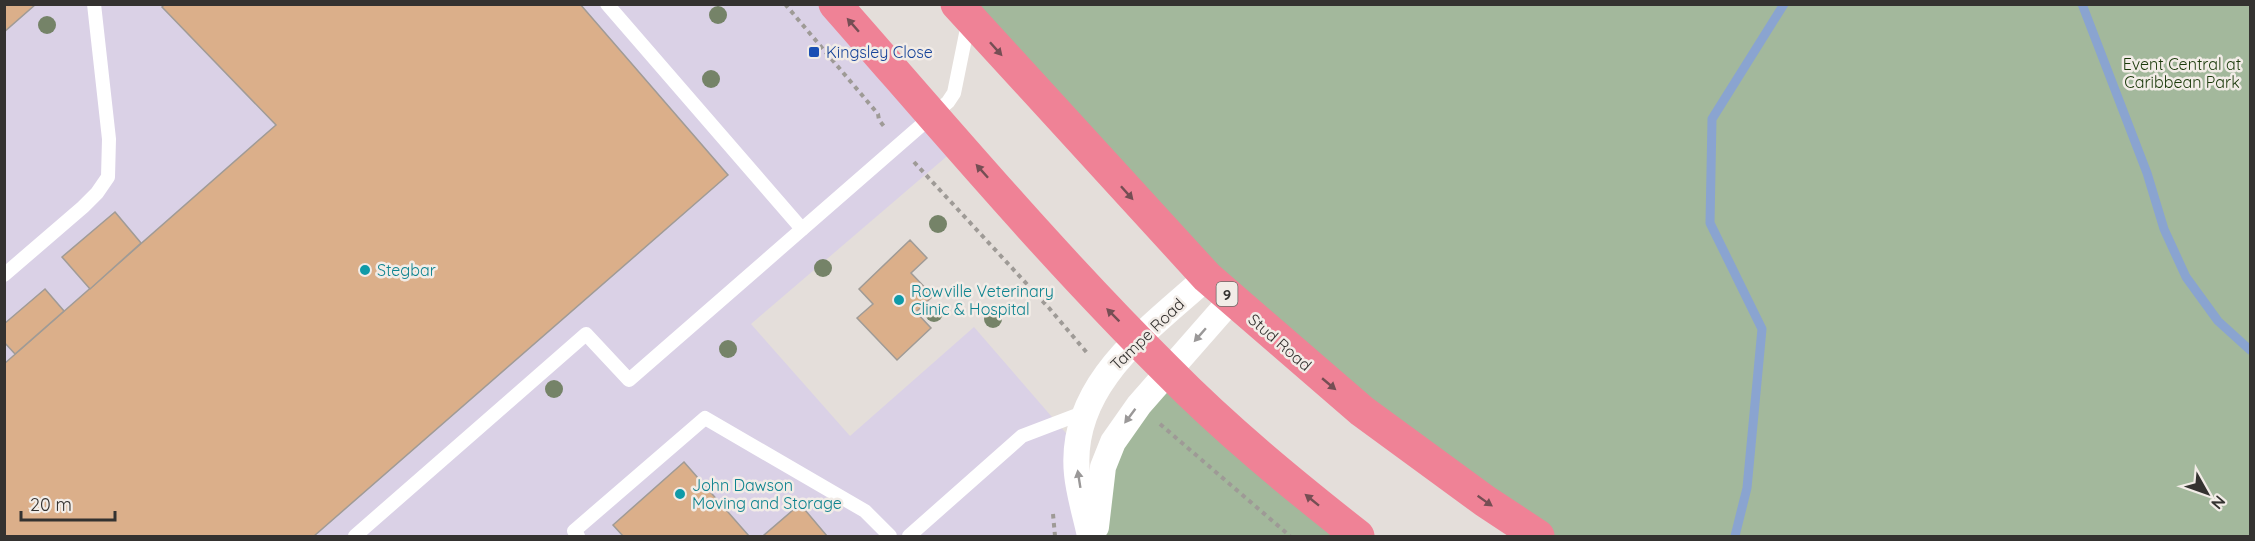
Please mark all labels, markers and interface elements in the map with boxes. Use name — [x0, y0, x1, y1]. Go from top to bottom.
one-way arrow — [846, 17, 860, 32]
one-way arrow — [989, 41, 1003, 56]
place label: Kingsley Close — [826, 42, 933, 62]
marker: Kingsley Close — [807, 45, 821, 59]
park label: Event Central at Caribbean Park — [2123, 54, 2241, 92]
one-way arrow — [975, 163, 989, 178]
one-way arrow — [1120, 185, 1134, 199]
place label: Stegbar — [377, 260, 436, 280]
marker: Stegbar — [358, 263, 372, 277]
place label: Rowville Veterinary Clinic & Hospital — [911, 281, 1054, 319]
road number: 9 — [1216, 282, 1238, 306]
marker: Rowville Veterinary Clinic & Hospital — [892, 293, 906, 307]
street label: Tampe Road — [1106, 294, 1188, 374]
one-way arrow — [1106, 309, 1120, 323]
street label: Stud Road — [1244, 309, 1316, 375]
one-way arrow — [1194, 327, 1207, 342]
one-way arrow — [1322, 378, 1337, 390]
one-way arrow — [1124, 408, 1136, 424]
north arrow — [2177, 463, 2237, 523]
one-way arrow — [1074, 469, 1083, 488]
place label: John Dawson Moving and Storage — [692, 475, 842, 513]
scale bar — [21, 484, 116, 522]
marker: John Dawson Moving and Storage — [673, 487, 687, 501]
text: N — [2207, 492, 2230, 514]
text: 20 m — [30, 493, 72, 516]
one-way arrow — [1305, 495, 1320, 507]
one-way arrow — [1477, 495, 1493, 507]

